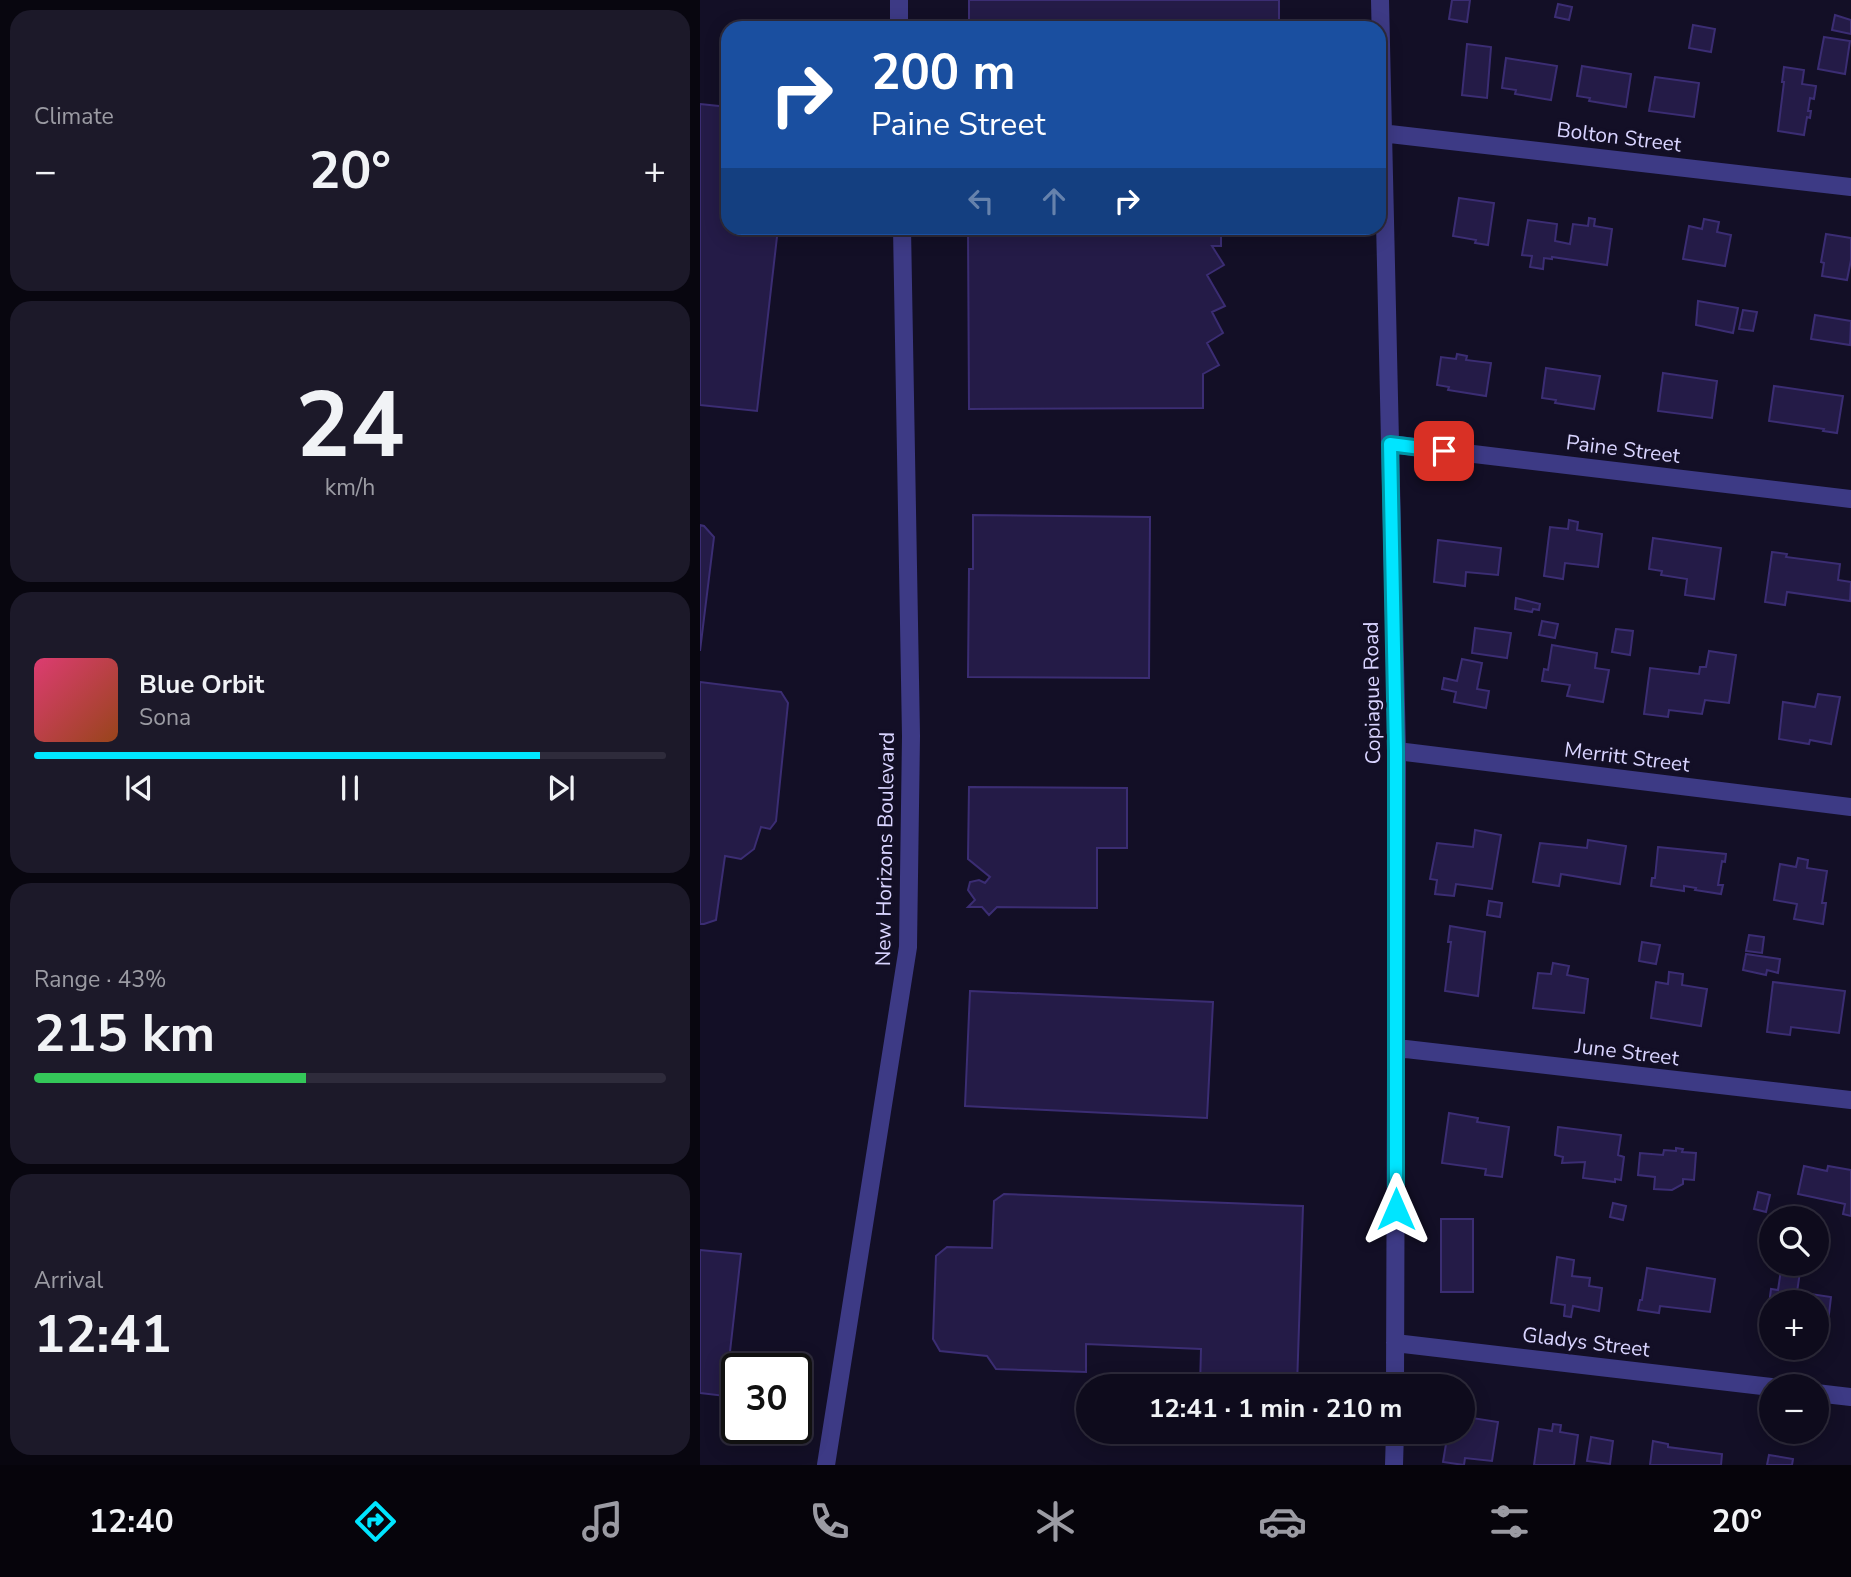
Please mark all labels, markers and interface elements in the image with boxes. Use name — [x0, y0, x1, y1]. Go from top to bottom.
text: 200 m — [871, 39, 1015, 106]
icon: right — [756, 49, 847, 140]
text: Climate — [34, 101, 114, 132]
text: Paine Street — [871, 103, 1046, 146]
street label: Bolton Street — [1555, 115, 1684, 159]
text: 20° — [309, 135, 391, 206]
text: − — [34, 146, 57, 197]
text: + — [643, 146, 666, 197]
icon: left — [962, 182, 1000, 220]
icon: ahead — [1035, 182, 1073, 220]
icon: right — [1108, 182, 1146, 220]
text: 24 — [295, 364, 405, 488]
pin — [1414, 421, 1474, 481]
street label: Paine Street — [1564, 428, 1682, 470]
icon: arrive — [1425, 432, 1463, 470]
text: km/h — [325, 472, 375, 503]
street label: Copiague Road — [1357, 621, 1387, 765]
text: Blue Orbit — [139, 667, 264, 702]
text: Sona — [139, 702, 191, 733]
street label: New Horizons Boulevard — [869, 732, 901, 966]
street label: Merritt Street — [1563, 735, 1692, 779]
icon: previous — [120, 769, 158, 807]
icon: pause — [331, 769, 369, 807]
icon: next — [542, 769, 580, 807]
text: Range · 43% — [34, 964, 166, 995]
text: 215 km — [34, 998, 215, 1069]
street label: June Street — [1572, 1032, 1681, 1072]
position arrow — [1359, 1172, 1433, 1246]
map controls — [1759, 1206, 1829, 1444]
button: search — [1759, 1206, 1829, 1276]
text: Arrival — [34, 1265, 103, 1296]
button: + — [1759, 1290, 1829, 1360]
text: 12:41 — [34, 1299, 172, 1370]
street label: Gladys Street — [1521, 1320, 1652, 1364]
speed limit sign: 30 — [721, 1353, 812, 1444]
button: − — [1759, 1374, 1829, 1444]
text: 12:41 · 1 min · 210 m — [1149, 1391, 1402, 1426]
icon: directions — [351, 1497, 400, 1546]
icon: music — [578, 1497, 627, 1546]
icon: phone — [805, 1497, 854, 1546]
icon: climate — [1031, 1497, 1080, 1546]
icon: car — [1258, 1497, 1307, 1546]
icon: filters — [1485, 1497, 1534, 1546]
text: 12:40 — [89, 1500, 174, 1543]
text: 20° — [1712, 1500, 1762, 1543]

